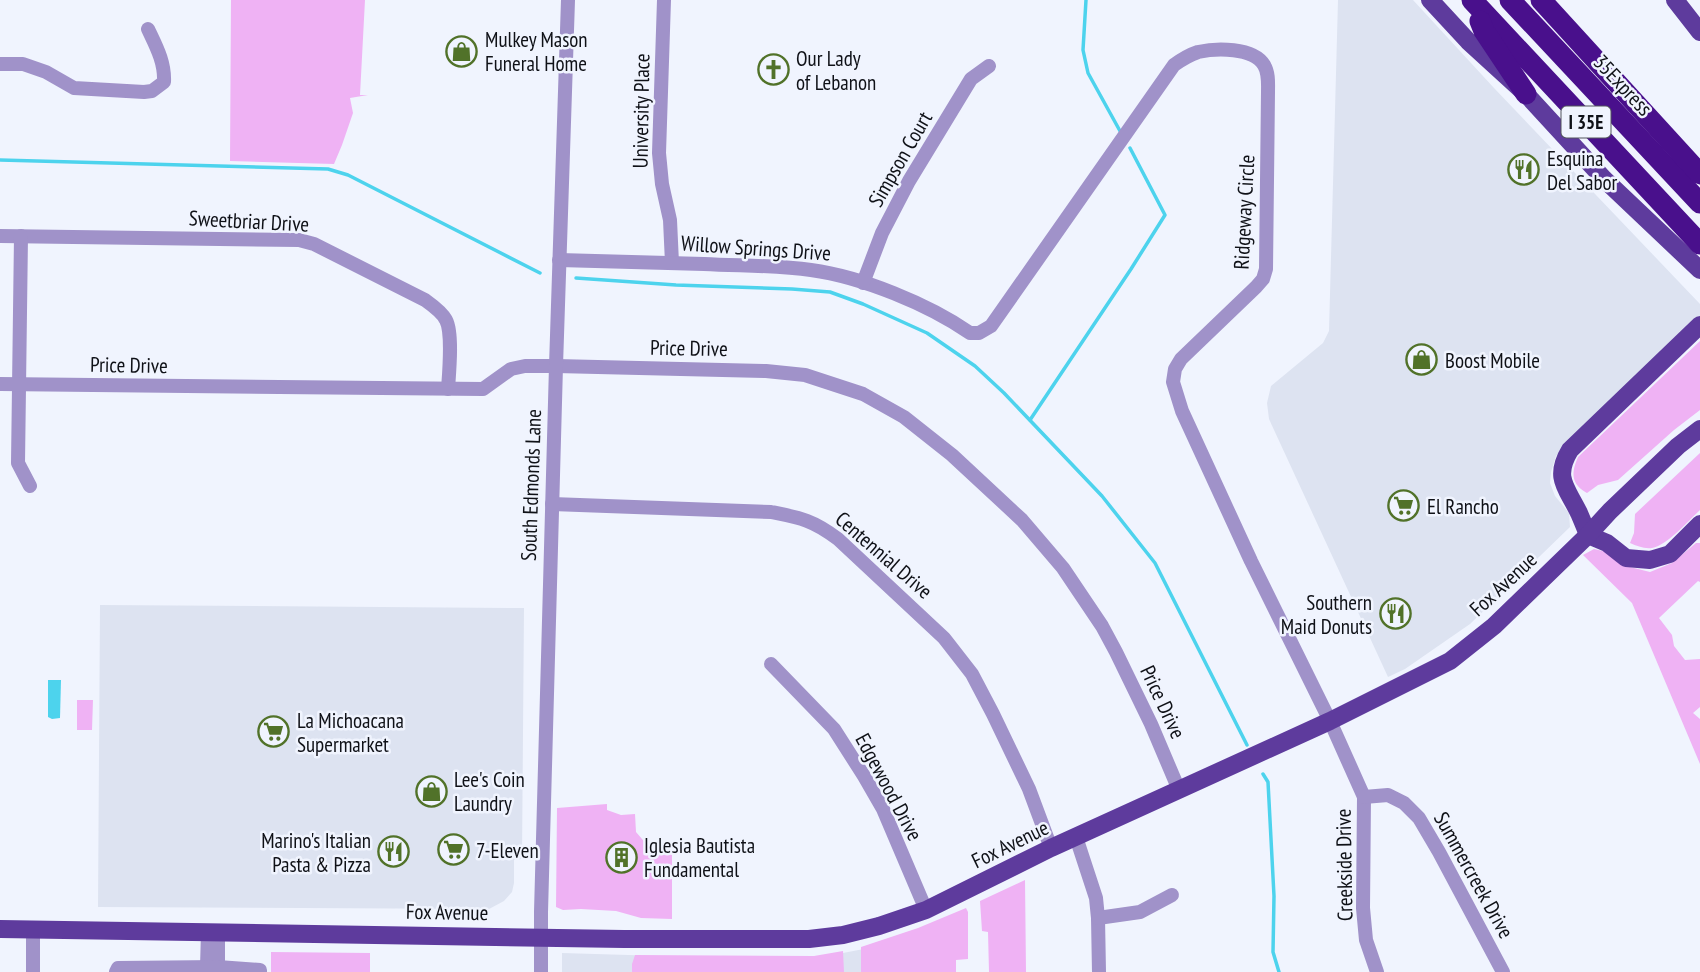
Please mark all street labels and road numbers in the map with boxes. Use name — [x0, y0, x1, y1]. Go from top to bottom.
street label: 35Express — [1588, 49, 1658, 121]
street label: University Place — [626, 53, 656, 169]
street label: Simpson Court — [862, 106, 938, 211]
road number: I 35E — [1562, 106, 1610, 138]
street label: Ridgeway Circle — [1228, 154, 1260, 270]
street label: Sweetbriar Drive — [188, 204, 310, 238]
street label: Willow Springs Drive — [680, 229, 832, 267]
street label: Price Drive — [650, 334, 728, 362]
street label: Price Drive — [90, 351, 168, 379]
street label: South Edmonds Lane — [515, 409, 547, 561]
street label: Centennial Drive — [830, 505, 938, 605]
street label: Fox Avenue — [1464, 546, 1542, 622]
street label: Price Drive — [1134, 661, 1192, 743]
street label: Edgewood Drive — [849, 729, 929, 845]
street label: Summercreek Drive — [1428, 807, 1520, 943]
street label: Creekside Drive — [1330, 809, 1358, 921]
street label: Fox Avenue — [967, 814, 1053, 874]
street label: Fox Avenue — [406, 898, 488, 926]

